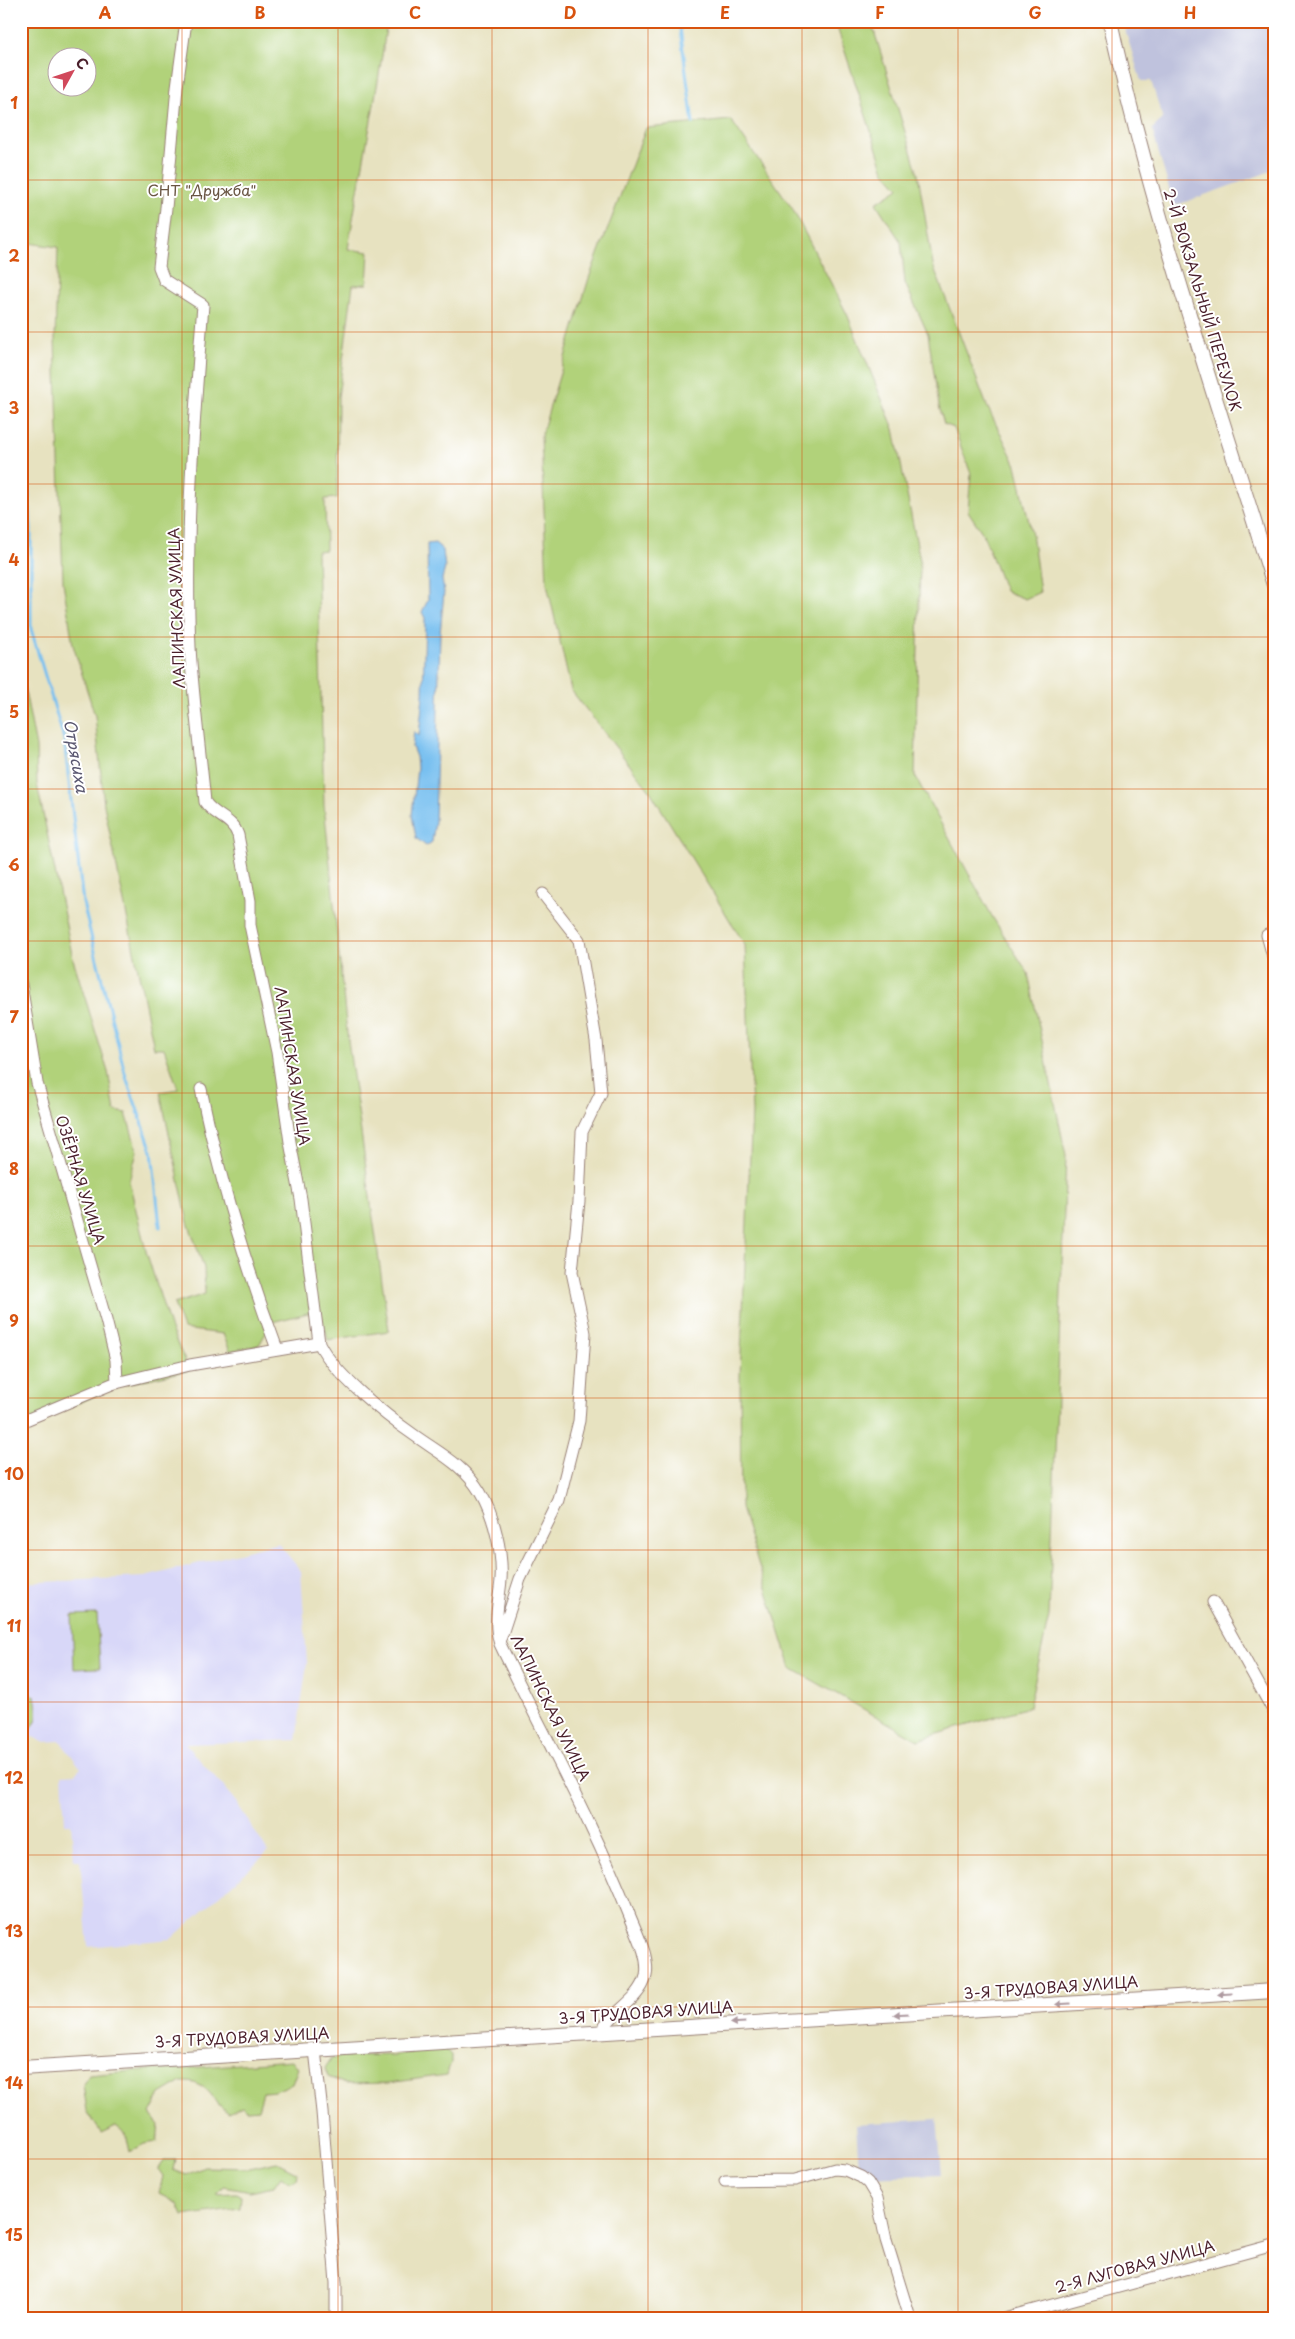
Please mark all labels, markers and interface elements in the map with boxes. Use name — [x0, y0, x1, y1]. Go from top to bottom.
text: A — [99, 0, 112, 24]
text: B — [255, 0, 266, 24]
text: C — [409, 0, 421, 24]
text: D — [564, 0, 576, 24]
text: E — [720, 0, 730, 24]
text: F — [875, 0, 885, 24]
text: G — [1028, 0, 1042, 24]
text: H — [1184, 0, 1196, 24]
north arrow — [48, 48, 98, 98]
text: С — [71, 53, 94, 74]
text: 1 — [10, 90, 18, 114]
park label: СНТ "Дружба" — [147, 178, 257, 201]
street label: 2-Й ВОКЗАЛЬНЫЙ ПЕРЕУЛОК — [1159, 185, 1248, 414]
text: 2 — [8, 243, 20, 267]
text: 3 — [9, 395, 19, 419]
street label: ЛАПИНСКАЯ УЛИЦА — [161, 527, 190, 689]
text: 4 — [9, 547, 20, 571]
text: 5 — [9, 699, 19, 723]
water label: Отрясиха — [59, 717, 95, 795]
text: 6 — [8, 852, 20, 876]
street label: ЛАПИНСКАЯ УЛИЦА — [270, 985, 317, 1147]
text: 7 — [9, 1004, 19, 1028]
street label: ОЗЁРНАЯ УЛИЦА — [51, 1112, 112, 1247]
text: 8 — [9, 1156, 19, 1180]
text: 9 — [9, 1308, 19, 1332]
text: 10 — [4, 1461, 24, 1485]
text: 11 — [7, 1613, 21, 1637]
street label: ЛАПИНСКАЯ УЛИЦА — [506, 1630, 597, 1785]
text: 12 — [5, 1765, 23, 1789]
text: 13 — [5, 1918, 23, 1942]
street label: 3-Я ТРУДОВАЯ УЛИЦА — [963, 1969, 1139, 2004]
one-way arrow — [1217, 1990, 1233, 1998]
street label: 3-Я ТРУДОВАЯ УЛИЦА — [558, 1994, 734, 2029]
one-way arrow — [1055, 2001, 1071, 2009]
one-way arrow — [892, 2010, 908, 2018]
street label: 3-Я ТРУДОВАЯ УЛИЦА — [154, 2020, 330, 2053]
one-way arrow — [730, 2020, 746, 2028]
text: 14 — [5, 2070, 23, 2094]
text: 15 — [5, 2222, 23, 2246]
street label: 2-Я ЛУГОВАЯ УЛИЦА — [1052, 2233, 1217, 2298]

